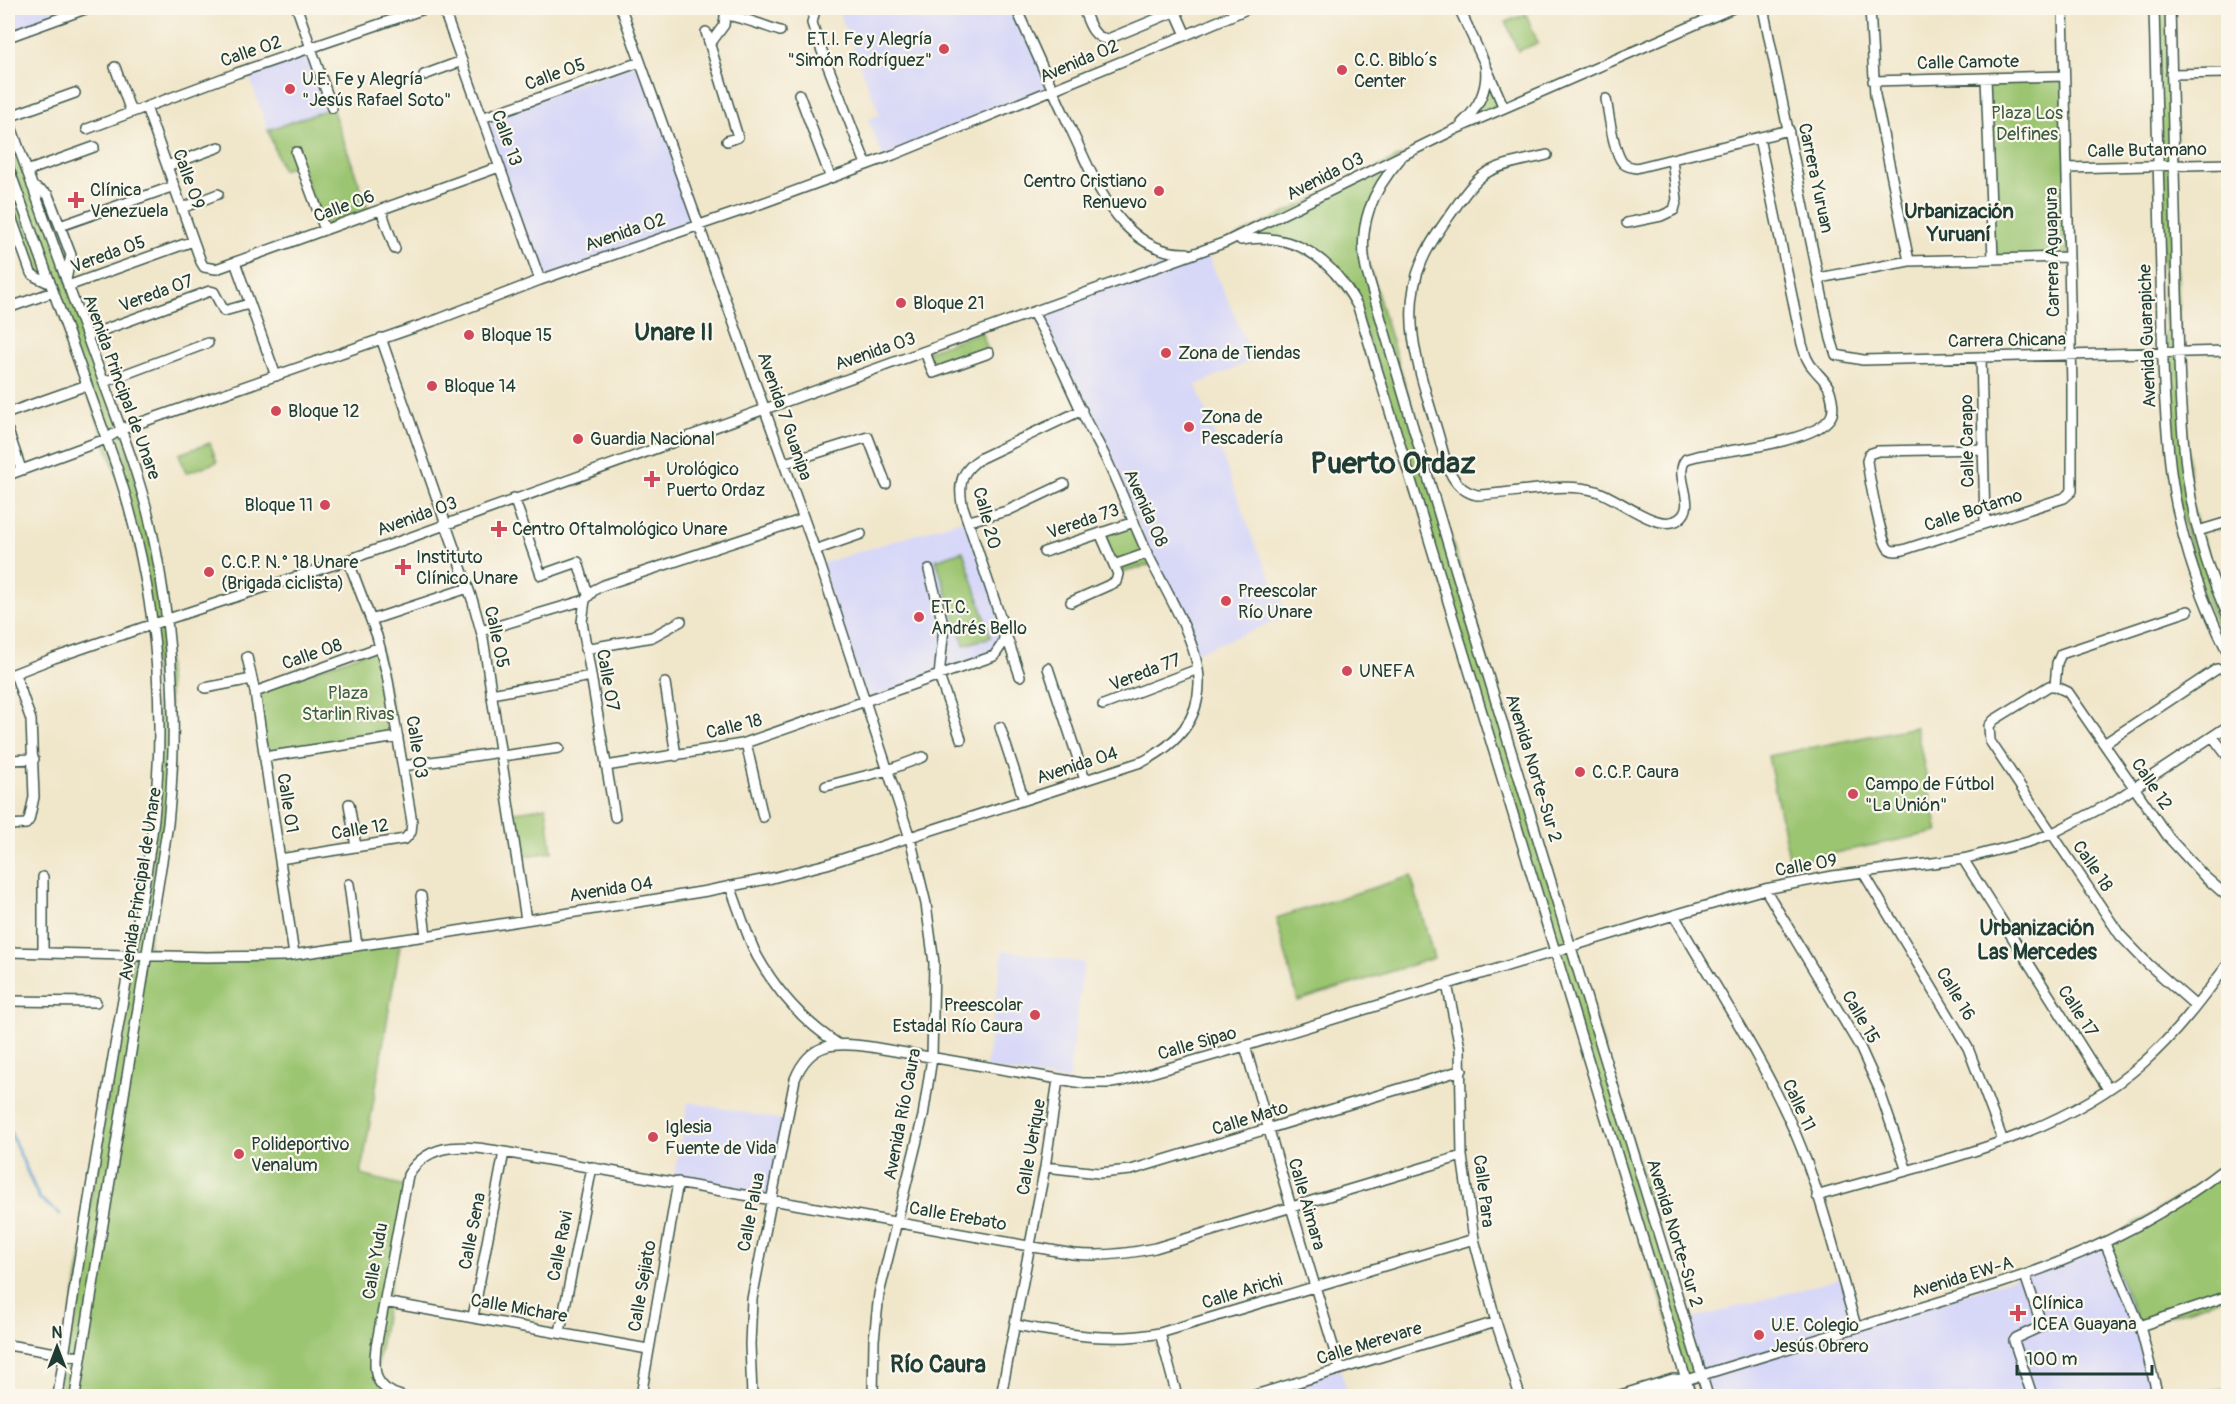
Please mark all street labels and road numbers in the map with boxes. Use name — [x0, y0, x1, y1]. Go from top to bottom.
street label: Calle 02 — [218, 30, 285, 73]
street label: Avenida 02 — [1036, 34, 1122, 88]
street label: Calle Camote — [1917, 50, 2019, 75]
street label: Calle 05 — [522, 53, 589, 96]
street label: Calle 13 — [486, 107, 527, 169]
street label: Carrera Yuruan — [1793, 121, 1838, 235]
street label: Calle Butamano — [2087, 138, 2207, 163]
street label: Calle 09 — [167, 146, 210, 212]
street label: Avenida 03 — [1283, 147, 1368, 206]
street label: Calle 06 — [310, 185, 378, 228]
street label: Carrera Aguapura — [2040, 187, 2065, 317]
street label: Avenida 02 — [582, 208, 669, 257]
street label: Vereda 05 — [68, 230, 149, 279]
street label: Avenida Guarapiche — [2133, 263, 2162, 408]
street label: Vereda 07 — [116, 269, 197, 318]
street label: Avenida Principal de Unare — [77, 291, 166, 483]
street label: Avenida 03 — [832, 327, 919, 376]
street label: Carrera Chicana — [1948, 328, 2066, 353]
street label: Avenida 7 Guanipa — [752, 349, 817, 483]
street label: Calle Carapo — [1955, 394, 1980, 488]
street label: Avenida 08 — [1118, 466, 1173, 551]
street label: Calle Botamo — [1921, 484, 2026, 537]
street label: Calle 20 — [967, 485, 1006, 552]
street label: Avenida 03 — [374, 491, 461, 542]
street label: Vereda 73 — [1044, 498, 1122, 545]
street label: Calle 05 — [479, 604, 514, 670]
street label: Calle 08 — [279, 633, 345, 675]
street label: Calle 07 — [591, 647, 624, 713]
street label: Vereda 77 — [1106, 648, 1185, 697]
street label: Avenida Norte-Sur 2 — [1500, 691, 1567, 845]
street label: Calle 18 — [704, 708, 765, 745]
street label: Calle 03 — [400, 714, 433, 780]
street label: Avenida 04 — [1033, 741, 1121, 789]
street label: Calle 12 — [2126, 754, 2177, 815]
street label: Calle 01 — [271, 772, 304, 835]
street label: Avenida Principal de Unare — [114, 786, 167, 982]
street label: Calle 12 — [330, 814, 390, 845]
street label: Calle 18 — [2067, 836, 2118, 896]
street label: Calle 09 — [1773, 849, 1839, 882]
street label: Avenida 04 — [568, 871, 655, 907]
street label: Calle 16 — [1931, 963, 1980, 1025]
street label: Calle 17 — [2052, 981, 2103, 1042]
street label: Calle 15 — [1836, 987, 1885, 1048]
street label: Calle Sipao — [1155, 1021, 1240, 1066]
street label: Avenida Río Caura — [878, 1046, 927, 1182]
street label: Calle 11 — [1777, 1075, 1821, 1135]
street label: Calle Mato — [1209, 1096, 1291, 1141]
street label: Calle Uerique — [1012, 1097, 1051, 1197]
street label: Calle Para — [1468, 1153, 1499, 1229]
street label: Calle Aimara — [1282, 1156, 1331, 1253]
street label: Avenida Norte-Sur 2 — [1641, 1156, 1708, 1310]
street label: Calle Palua — [733, 1171, 770, 1254]
street label: Calle Sena — [454, 1190, 491, 1272]
street label: Calle Erebato — [907, 1197, 1009, 1236]
street label: Calle Ravi — [542, 1209, 579, 1283]
street label: Calle Yudu — [357, 1221, 394, 1301]
street label: Calle Sejiato — [623, 1238, 662, 1334]
street label: Avenida EW-A — [1908, 1251, 2016, 1304]
street label: Calle Arichi — [1199, 1268, 1285, 1315]
street label: Calle Michare — [469, 1289, 569, 1328]
street label: Calle Merevare — [1314, 1317, 1425, 1370]

